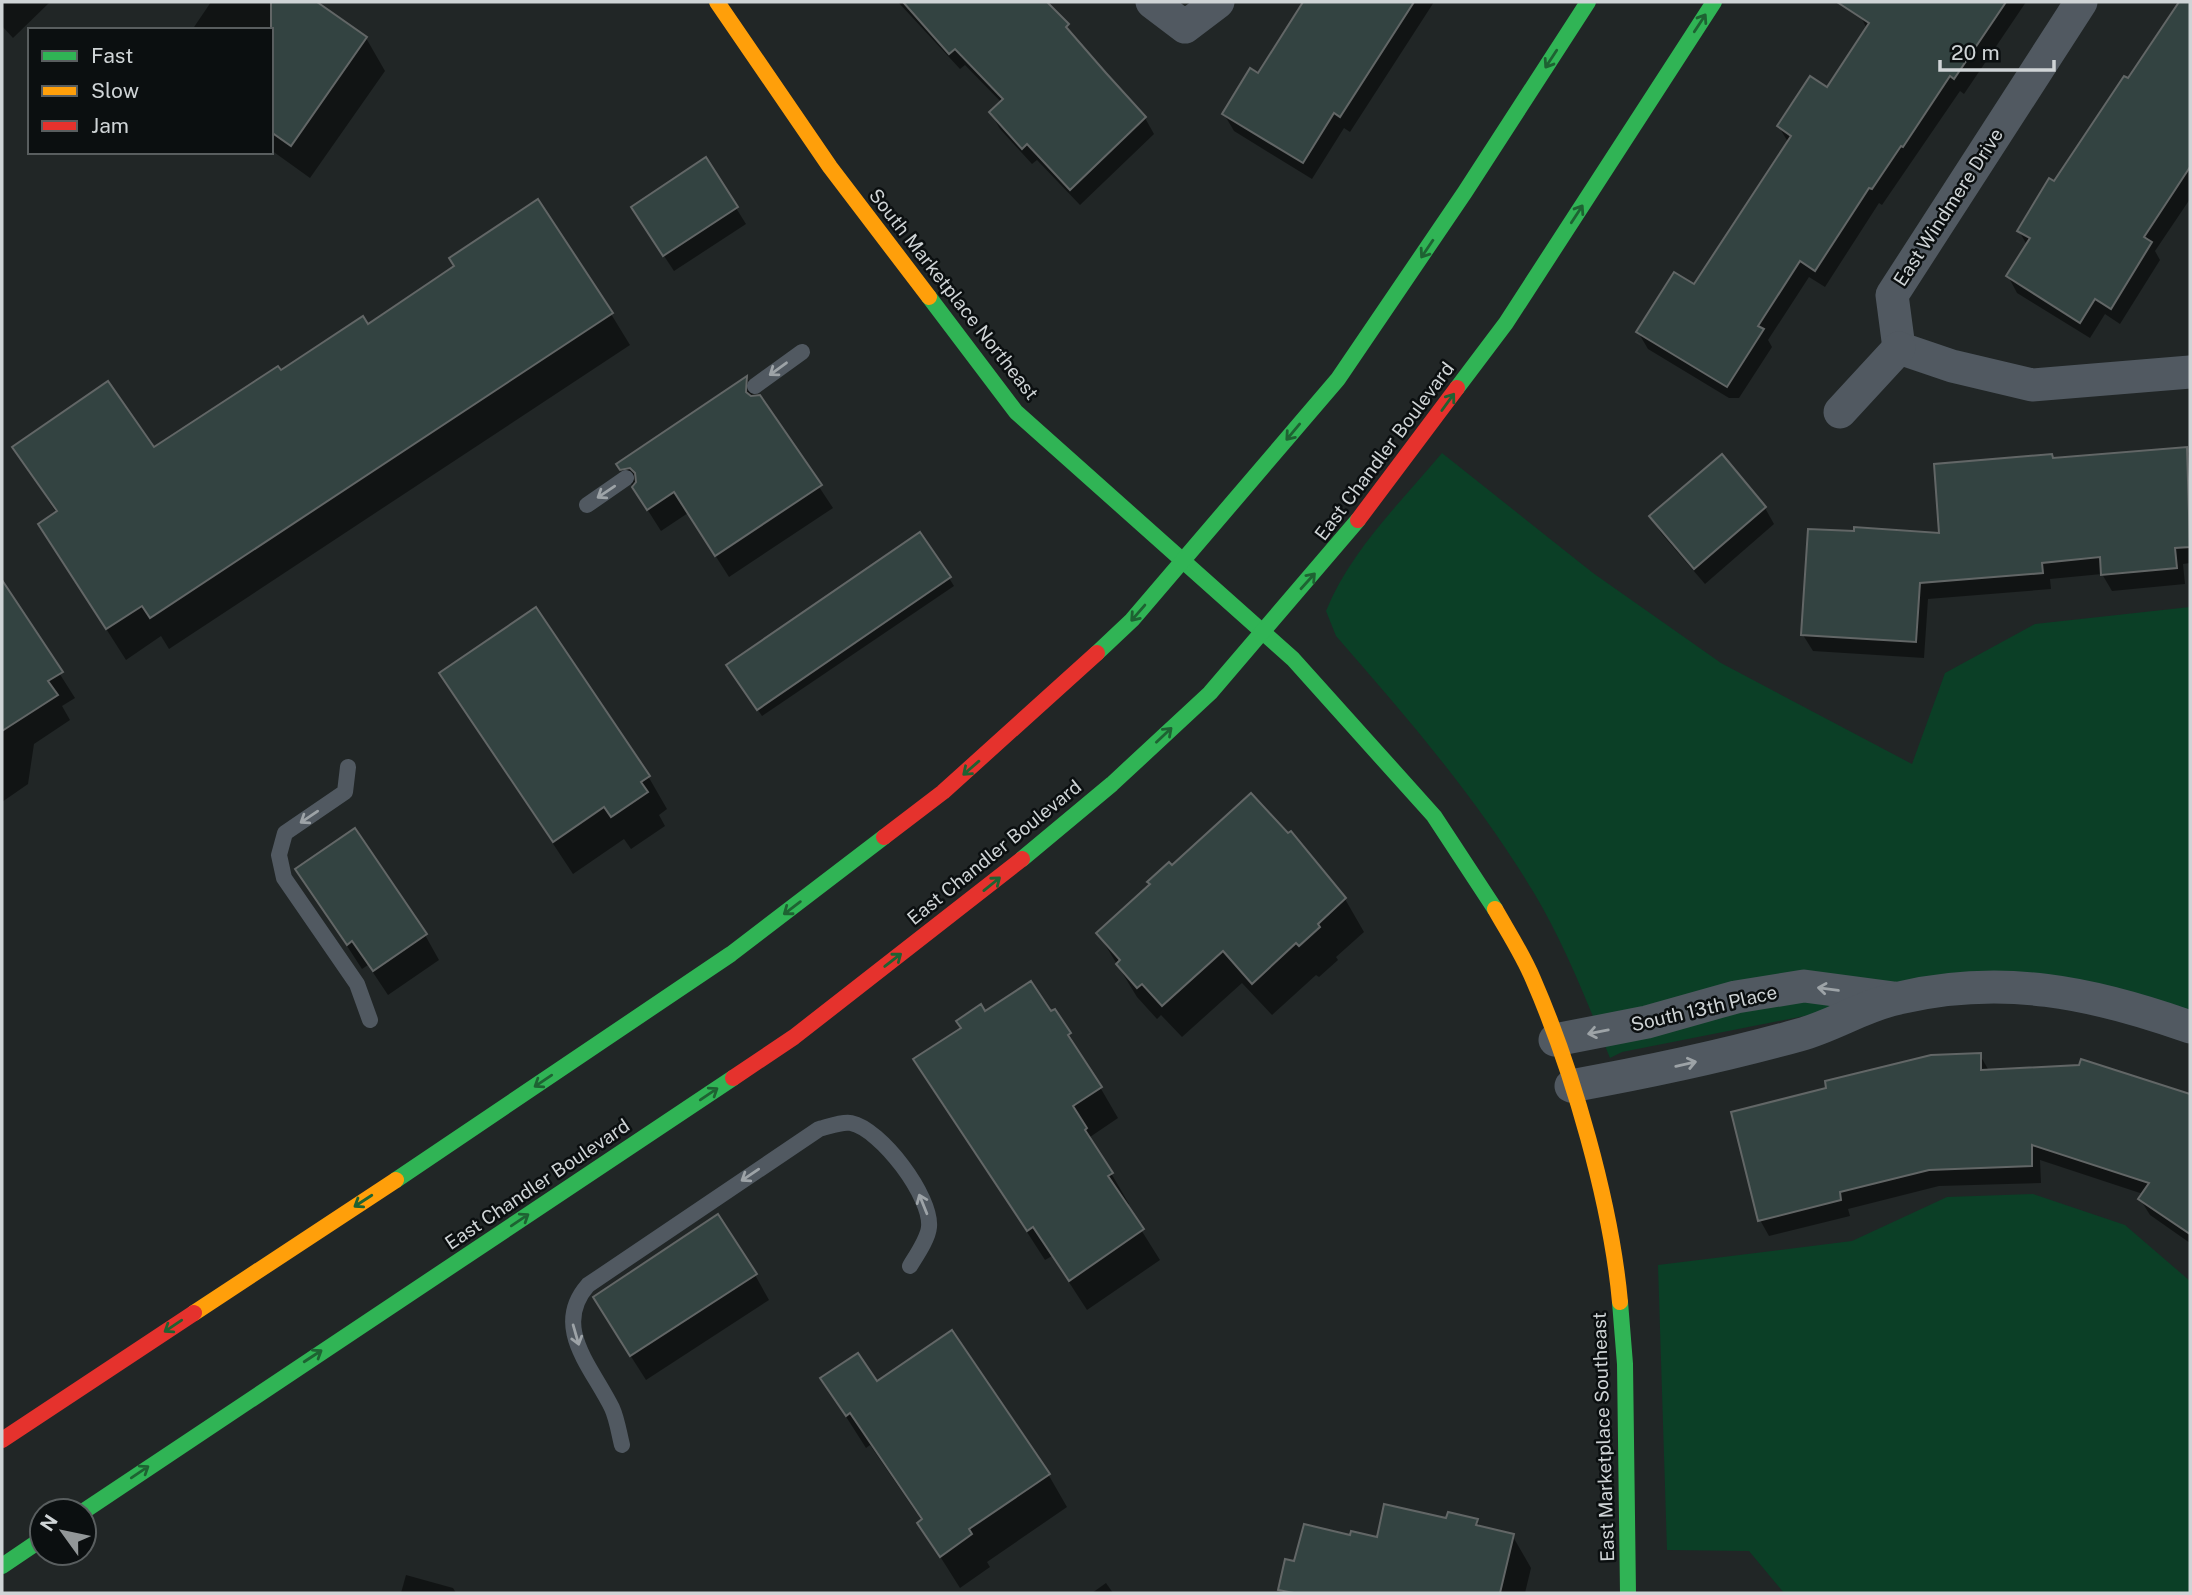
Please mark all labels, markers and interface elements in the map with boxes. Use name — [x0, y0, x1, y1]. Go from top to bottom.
one-way arrow — [1693, 14, 1707, 33]
legend — [28, 28, 273, 154]
scale bar — [1940, 28, 2054, 72]
text: 20 m — [1951, 40, 2000, 65]
text: Fast — [91, 43, 133, 68]
one-way arrow — [1543, 49, 1558, 68]
text: Slow — [91, 78, 139, 103]
text: Jam — [91, 113, 129, 138]
street label: East Windmere Drive — [1889, 124, 2007, 290]
street label: South Marketplace Northeast — [865, 184, 1043, 404]
one-way arrow — [1569, 205, 1584, 224]
one-way arrow — [1420, 238, 1434, 258]
street label: East Chandler Boulevard — [1310, 358, 1458, 544]
one-way arrow — [769, 362, 788, 376]
one-way arrow — [1441, 393, 1455, 412]
one-way arrow — [1285, 423, 1301, 441]
one-way arrow — [597, 485, 616, 499]
one-way arrow — [1300, 572, 1316, 590]
one-way arrow — [1130, 604, 1146, 622]
one-way arrow — [1155, 727, 1172, 744]
one-way arrow — [963, 759, 980, 776]
street label: East Chandler Boulevard — [903, 775, 1085, 929]
one-way arrow — [300, 810, 320, 824]
one-way arrow — [983, 876, 1001, 892]
one-way arrow — [783, 900, 801, 915]
one-way arrow — [883, 952, 902, 967]
street label: South 13th Place — [1629, 980, 1779, 1036]
one-way arrow — [1817, 982, 1840, 995]
one-way arrow — [1587, 1025, 1610, 1039]
one-way arrow — [1674, 1056, 1697, 1070]
one-way arrow — [534, 1074, 553, 1088]
one-way arrow — [699, 1086, 718, 1101]
street label: East Chandler Boulevard — [441, 1114, 633, 1254]
one-way arrow — [741, 1168, 760, 1182]
one-way arrow — [354, 1194, 373, 1209]
one-way arrow — [915, 1194, 928, 1215]
one-way arrow — [510, 1212, 529, 1227]
street label: East Marketplace Southeast — [1588, 1312, 1618, 1562]
one-way arrow — [164, 1319, 183, 1333]
one-way arrow — [570, 1323, 583, 1345]
one-way arrow — [303, 1349, 323, 1363]
one-way arrow — [130, 1465, 149, 1479]
north arrow — [28, 1497, 98, 1567]
text: N — [35, 1511, 62, 1535]

